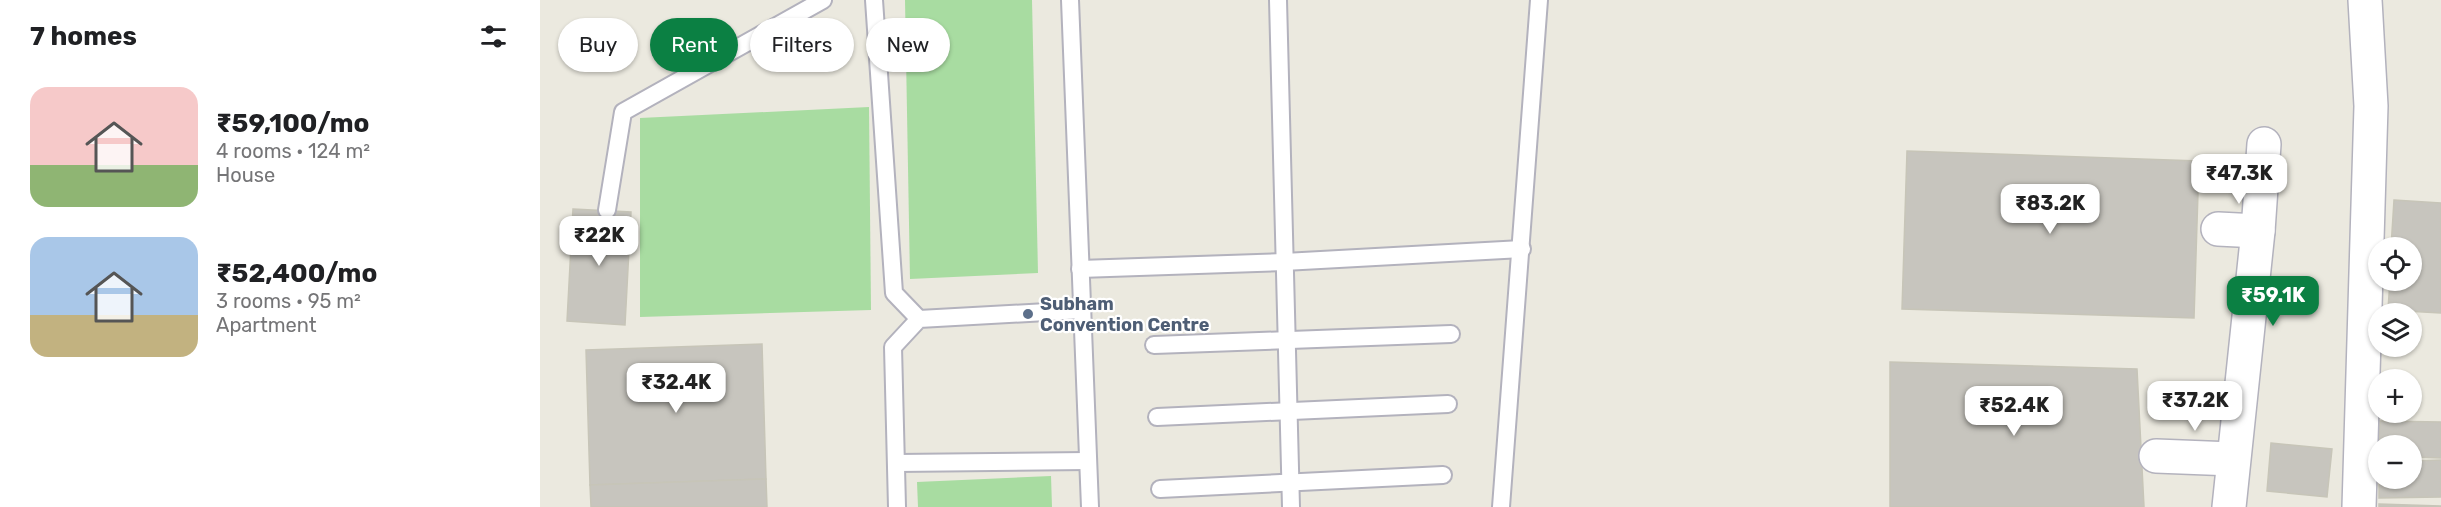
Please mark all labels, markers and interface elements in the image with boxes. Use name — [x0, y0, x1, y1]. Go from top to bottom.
chip: Buy — [558, 18, 638, 72]
chip: Rent — [650, 18, 738, 72]
chip: Filters — [750, 18, 854, 72]
chip: New — [866, 18, 950, 72]
icon: filters — [477, 20, 510, 53]
text: 7 homes — [30, 21, 137, 52]
text: ₹59,100/mo — [216, 108, 369, 139]
icon: home — [78, 111, 150, 183]
text: 4 rooms · 124 m² — [216, 139, 370, 163]
pin: ₹47.3K — [2190, 154, 2288, 205]
text: ₹47.3K — [2205, 161, 2273, 185]
text: House — [216, 163, 275, 187]
pin: ₹83.2K — [2001, 184, 2099, 235]
text: ₹83.2K — [2015, 191, 2085, 215]
pin: ₹22K — [563, 216, 635, 267]
text: ₹22K — [573, 223, 625, 247]
map controls — [2368, 237, 2422, 489]
button: locate — [2368, 237, 2422, 291]
text: ₹52,400/mo — [216, 258, 377, 289]
icon: home — [78, 261, 150, 333]
pin: ₹59.1K — [2224, 276, 2322, 327]
text: ₹59.1K — [2241, 283, 2305, 307]
text: 3 rooms · 95 m² — [216, 289, 361, 313]
place label: Subham Convention Centre — [1040, 293, 1210, 336]
button: layers — [2368, 303, 2422, 357]
marker: Subham Convention Centre — [1021, 307, 1035, 321]
text: Apartment — [216, 313, 317, 337]
pin: ₹32.4K — [627, 363, 725, 414]
button: + — [2368, 369, 2422, 423]
text: ₹32.4K — [641, 370, 711, 394]
pin: ₹37.2K — [2146, 381, 2244, 432]
pin: ₹52.4K — [1965, 386, 2063, 437]
text: ₹37.2K — [2161, 388, 2229, 412]
text: ₹52.4K — [1979, 393, 2049, 417]
button: − — [2368, 435, 2422, 489]

